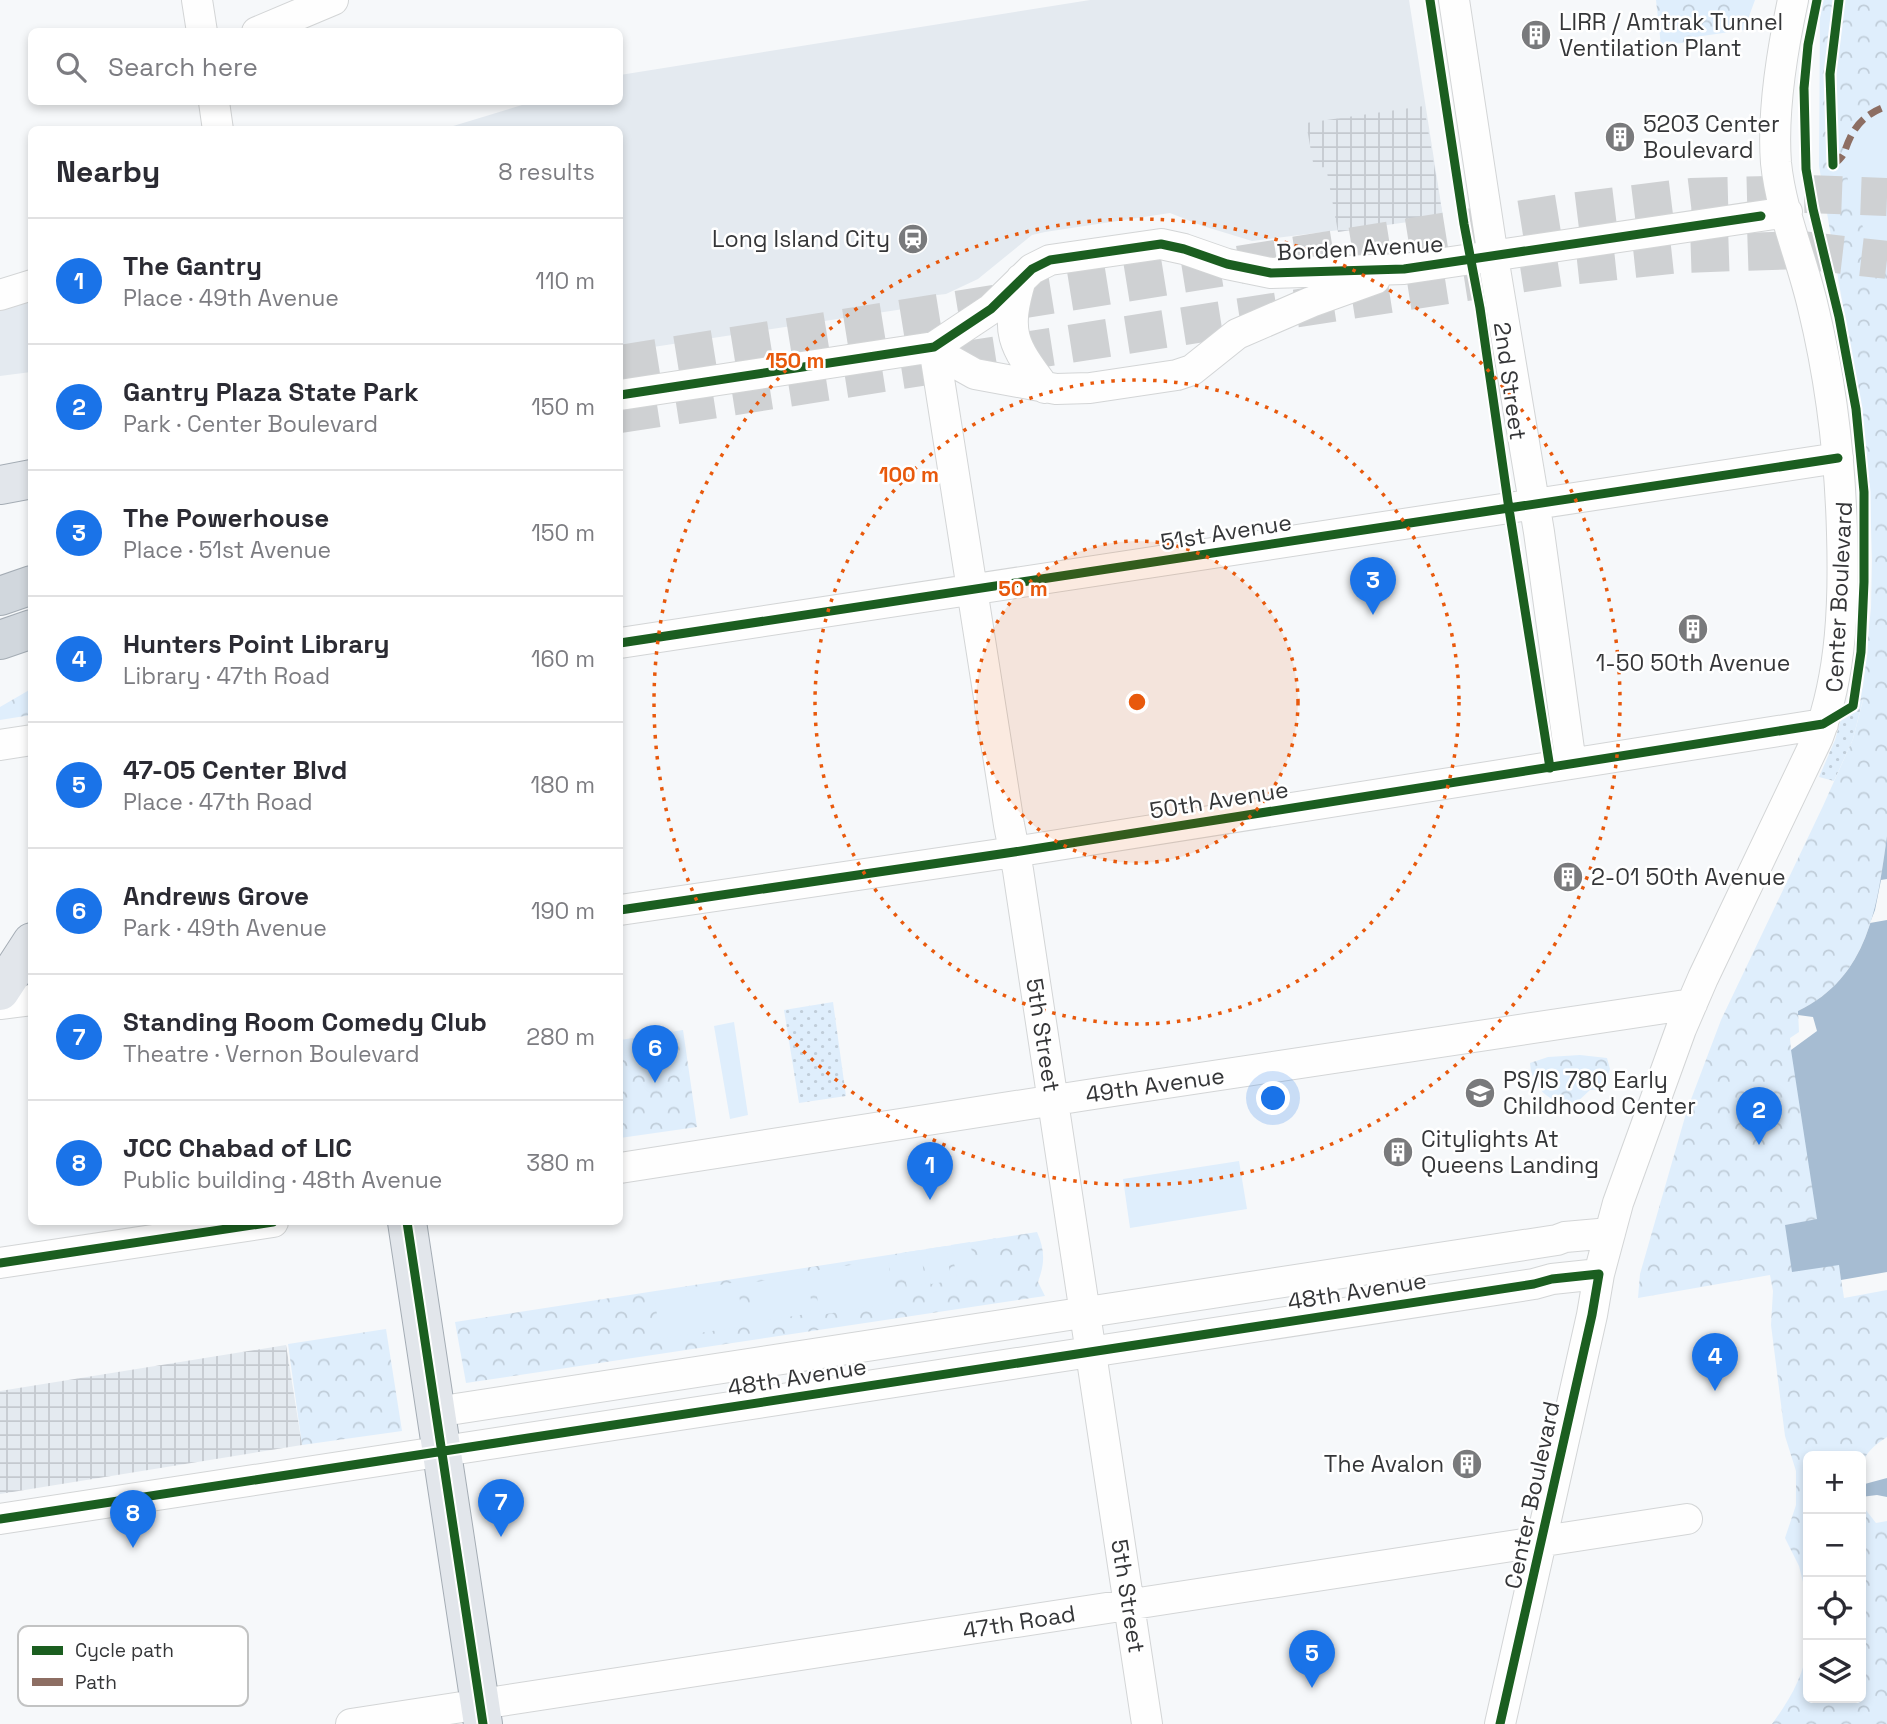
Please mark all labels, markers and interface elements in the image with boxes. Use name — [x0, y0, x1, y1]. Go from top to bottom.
place label: LIRR / Amtrak Tunnel Ventilation Plant — [1559, 7, 1783, 63]
building icon: LIRR / Amtrak Tunnel Ventilation Plant — [1519, 18, 1553, 52]
search box — [28, 28, 623, 105]
icon: search — [52, 48, 90, 86]
text: Search here — [108, 50, 258, 84]
place label: 5203 Center Boulevard — [1643, 109, 1780, 165]
building icon: 5203 Center Boulevard — [1603, 120, 1637, 154]
text: Nearby — [56, 152, 160, 191]
text: 8 results — [498, 157, 595, 187]
station icon: Long Island City — [896, 222, 930, 256]
place label: Long Island City — [712, 224, 890, 254]
street label: Borden Avenue — [1276, 229, 1444, 267]
text: The Gantry — [123, 249, 262, 283]
text: 1 — [74, 266, 84, 296]
text: 110 m — [535, 266, 595, 296]
text: Place · 49th Avenue — [123, 283, 339, 313]
street label: 2nd Street — [1487, 320, 1533, 442]
text: 150 m — [766, 347, 824, 374]
text: Gantry Plaza State Park — [123, 375, 419, 409]
text: 2 — [72, 392, 86, 422]
text: 150 m — [531, 392, 595, 422]
text: Park · Center Boulevard — [123, 409, 378, 439]
text: 100 m — [879, 461, 939, 488]
text: The Powerhouse — [123, 501, 329, 535]
street label: Center Boulevard — [1819, 501, 1859, 693]
street label: 51st Avenue — [1158, 507, 1294, 557]
text: 3 — [72, 518, 86, 548]
text: 150 m — [531, 518, 595, 548]
text: Place · 51st Avenue — [123, 535, 331, 565]
pin: 3 — [1350, 557, 1396, 615]
text: 50 m — [998, 575, 1048, 602]
building icon: 1-50 50th Avenue — [1676, 612, 1710, 646]
text: Hunters Point Library — [123, 627, 390, 661]
text: 4 — [72, 644, 86, 674]
text: 160 m — [531, 644, 595, 674]
place label: 1-50 50th Avenue — [1596, 648, 1790, 678]
text: Library · 47th Road — [123, 661, 330, 691]
centre of rings — [1125, 690, 1149, 714]
text: 47-05 Center Blvd — [123, 753, 347, 787]
text: 5 — [72, 770, 86, 800]
text: 180 m — [531, 770, 595, 800]
street label: 50th Avenue — [1147, 774, 1291, 826]
text: Place · 47th Road — [123, 787, 313, 817]
building icon: 2-01 50th Avenue — [1551, 860, 1585, 894]
place label: 2-01 50th Avenue — [1591, 862, 1786, 892]
text: Andrews Grove — [123, 879, 309, 913]
text: 6 — [72, 896, 86, 926]
text: 190 m — [531, 896, 595, 926]
text: Park · 49th Avenue — [123, 913, 327, 943]
street label: 5th Street — [1019, 976, 1067, 1094]
text: Standing Room Comedy Club — [123, 1005, 487, 1039]
text: 7 — [73, 1022, 85, 1052]
text: 280 m — [526, 1022, 595, 1052]
pin: 6 — [632, 1025, 678, 1083]
text: Theatre · Vernon Boulevard — [123, 1039, 420, 1069]
street label: 49th Avenue — [1084, 1060, 1226, 1110]
place label: PS/IS 78Q Early Childhood Center — [1503, 1065, 1696, 1121]
school or university icon: PS/IS 78Q Early Childhood Center — [1463, 1076, 1497, 1110]
your location — [1256, 1081, 1290, 1115]
pin: 2 — [1736, 1087, 1782, 1145]
place label: Citylights At Queens Landing — [1421, 1124, 1599, 1180]
text: JCC Chabad of LIC — [123, 1131, 352, 1165]
building icon: Citylights At Queens Landing — [1381, 1135, 1415, 1169]
pin: 1 — [907, 1142, 953, 1200]
text: 8 — [72, 1148, 86, 1178]
text: 380 m — [526, 1148, 595, 1178]
text: Public building · 48th Avenue — [123, 1165, 442, 1195]
street label: 48th Avenue — [1285, 1265, 1429, 1317]
pin: 4 — [1692, 1333, 1738, 1391]
street label: 48th Avenue — [725, 1351, 869, 1403]
street label: Center Boulevard — [1497, 1398, 1567, 1592]
building icon: The Avalon — [1450, 1447, 1484, 1481]
place label: The Avalon — [1324, 1449, 1444, 1479]
map controls — [1803, 1451, 1866, 1703]
button: + — [1803, 1451, 1866, 1514]
pin: 7 — [478, 1479, 524, 1537]
pin: 8 — [110, 1490, 156, 1548]
button: − — [1803, 1514, 1866, 1577]
street label: 5th Street — [1104, 1537, 1152, 1655]
button: locate — [1803, 1577, 1866, 1640]
street label: 47th Road — [961, 1598, 1077, 1646]
legend — [18, 1626, 248, 1706]
pin: 5 — [1289, 1630, 1335, 1688]
text: Cycle path — [75, 1638, 174, 1663]
button: layers — [1803, 1640, 1866, 1703]
text: Path — [75, 1670, 117, 1695]

